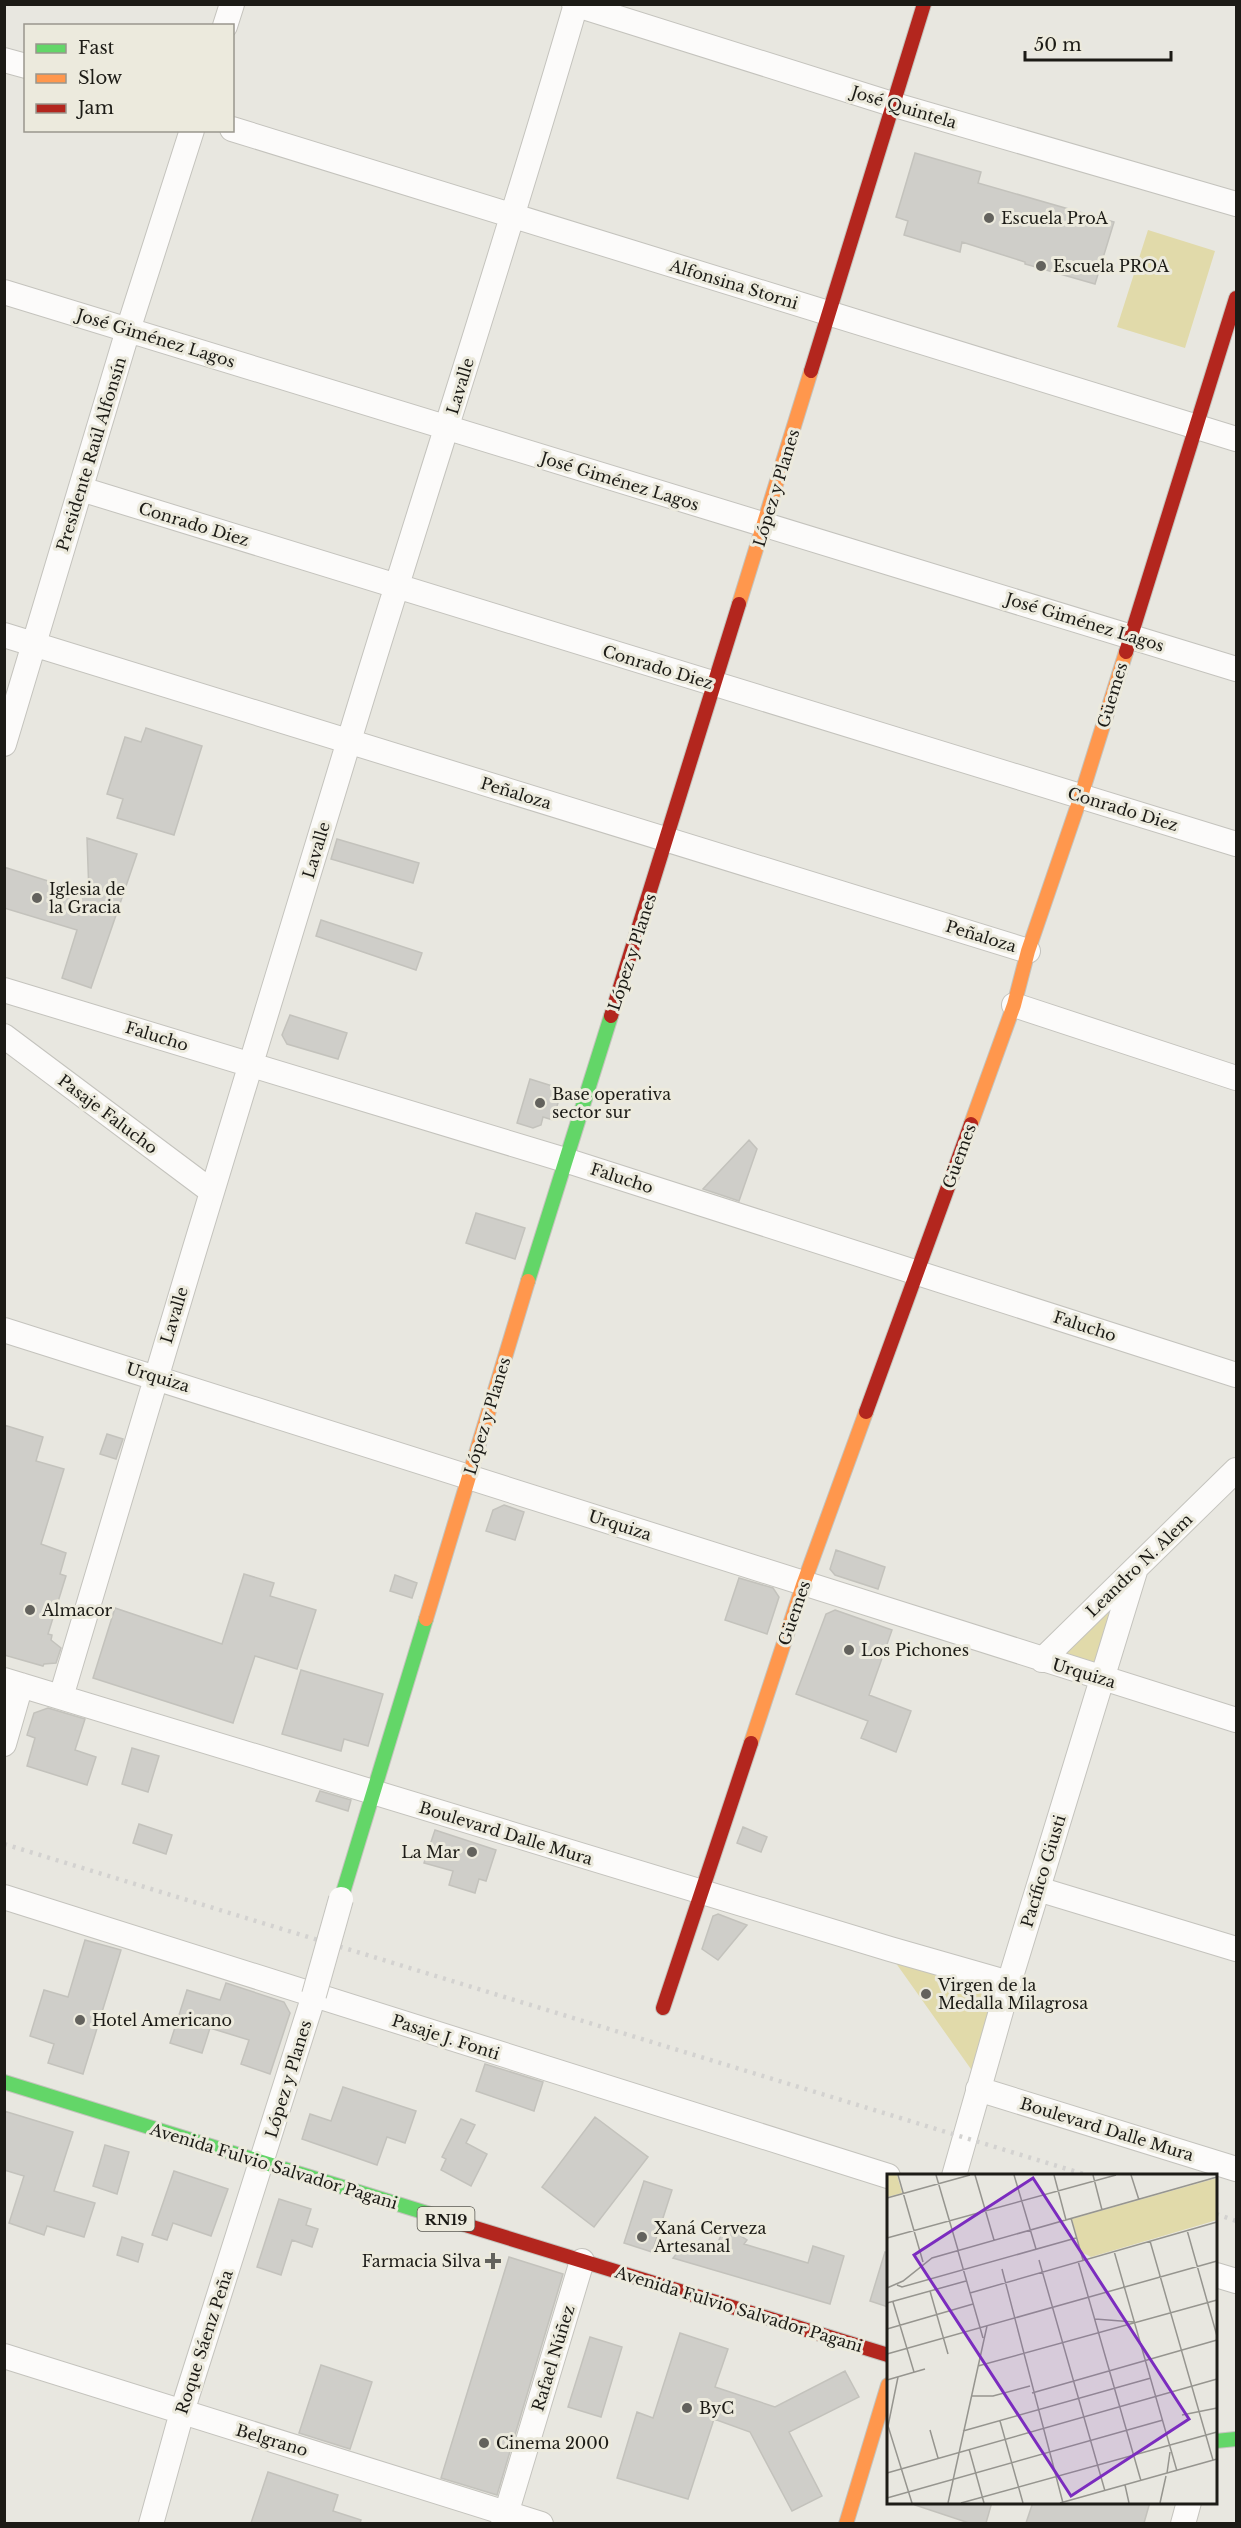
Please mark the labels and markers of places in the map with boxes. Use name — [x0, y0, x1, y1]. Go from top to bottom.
place label: Escuela ProA — [1001, 208, 1108, 228]
marker: Escuela ProA — [982, 211, 996, 225]
place label: Escuela PROA — [1053, 256, 1170, 276]
marker: Escuela PROA — [1034, 259, 1048, 273]
place label: Iglesia de la Gracia — [49, 879, 125, 917]
marker: Iglesia de la Gracia — [30, 891, 44, 905]
place label: Base operativa sector sur — [552, 1084, 671, 1122]
marker: Base operativa sector sur — [533, 1096, 547, 1110]
place label: Almacor — [41, 1600, 113, 1620]
marker: Almacor — [23, 1603, 37, 1617]
place label: Los Pichones — [861, 1640, 969, 1660]
marker: Los Pichones — [842, 1643, 856, 1657]
place label: La Mar — [401, 1842, 460, 1862]
marker: La Mar — [465, 1845, 479, 1859]
place label: Virgen de la Medalla Milagrosa — [937, 1975, 1088, 2013]
marker: Virgen de la Medalla Milagrosa — [919, 1987, 933, 2001]
place label: Hotel Americano — [92, 2010, 232, 2030]
marker: Hotel Americano — [73, 2013, 87, 2027]
place label: Xaná Cerveza Artesanal — [653, 2218, 766, 2256]
marker: Xaná Cerveza Artesanal — [635, 2230, 649, 2244]
place label: Farmacia Silva — [362, 2251, 481, 2271]
marker: Farmacia Silva — [486, 2254, 500, 2268]
place label: ByC — [699, 2398, 734, 2418]
marker: ByC — [680, 2401, 694, 2415]
place label: Cinema 2000 — [496, 2433, 609, 2453]
marker: Cinema 2000 — [477, 2436, 491, 2450]

